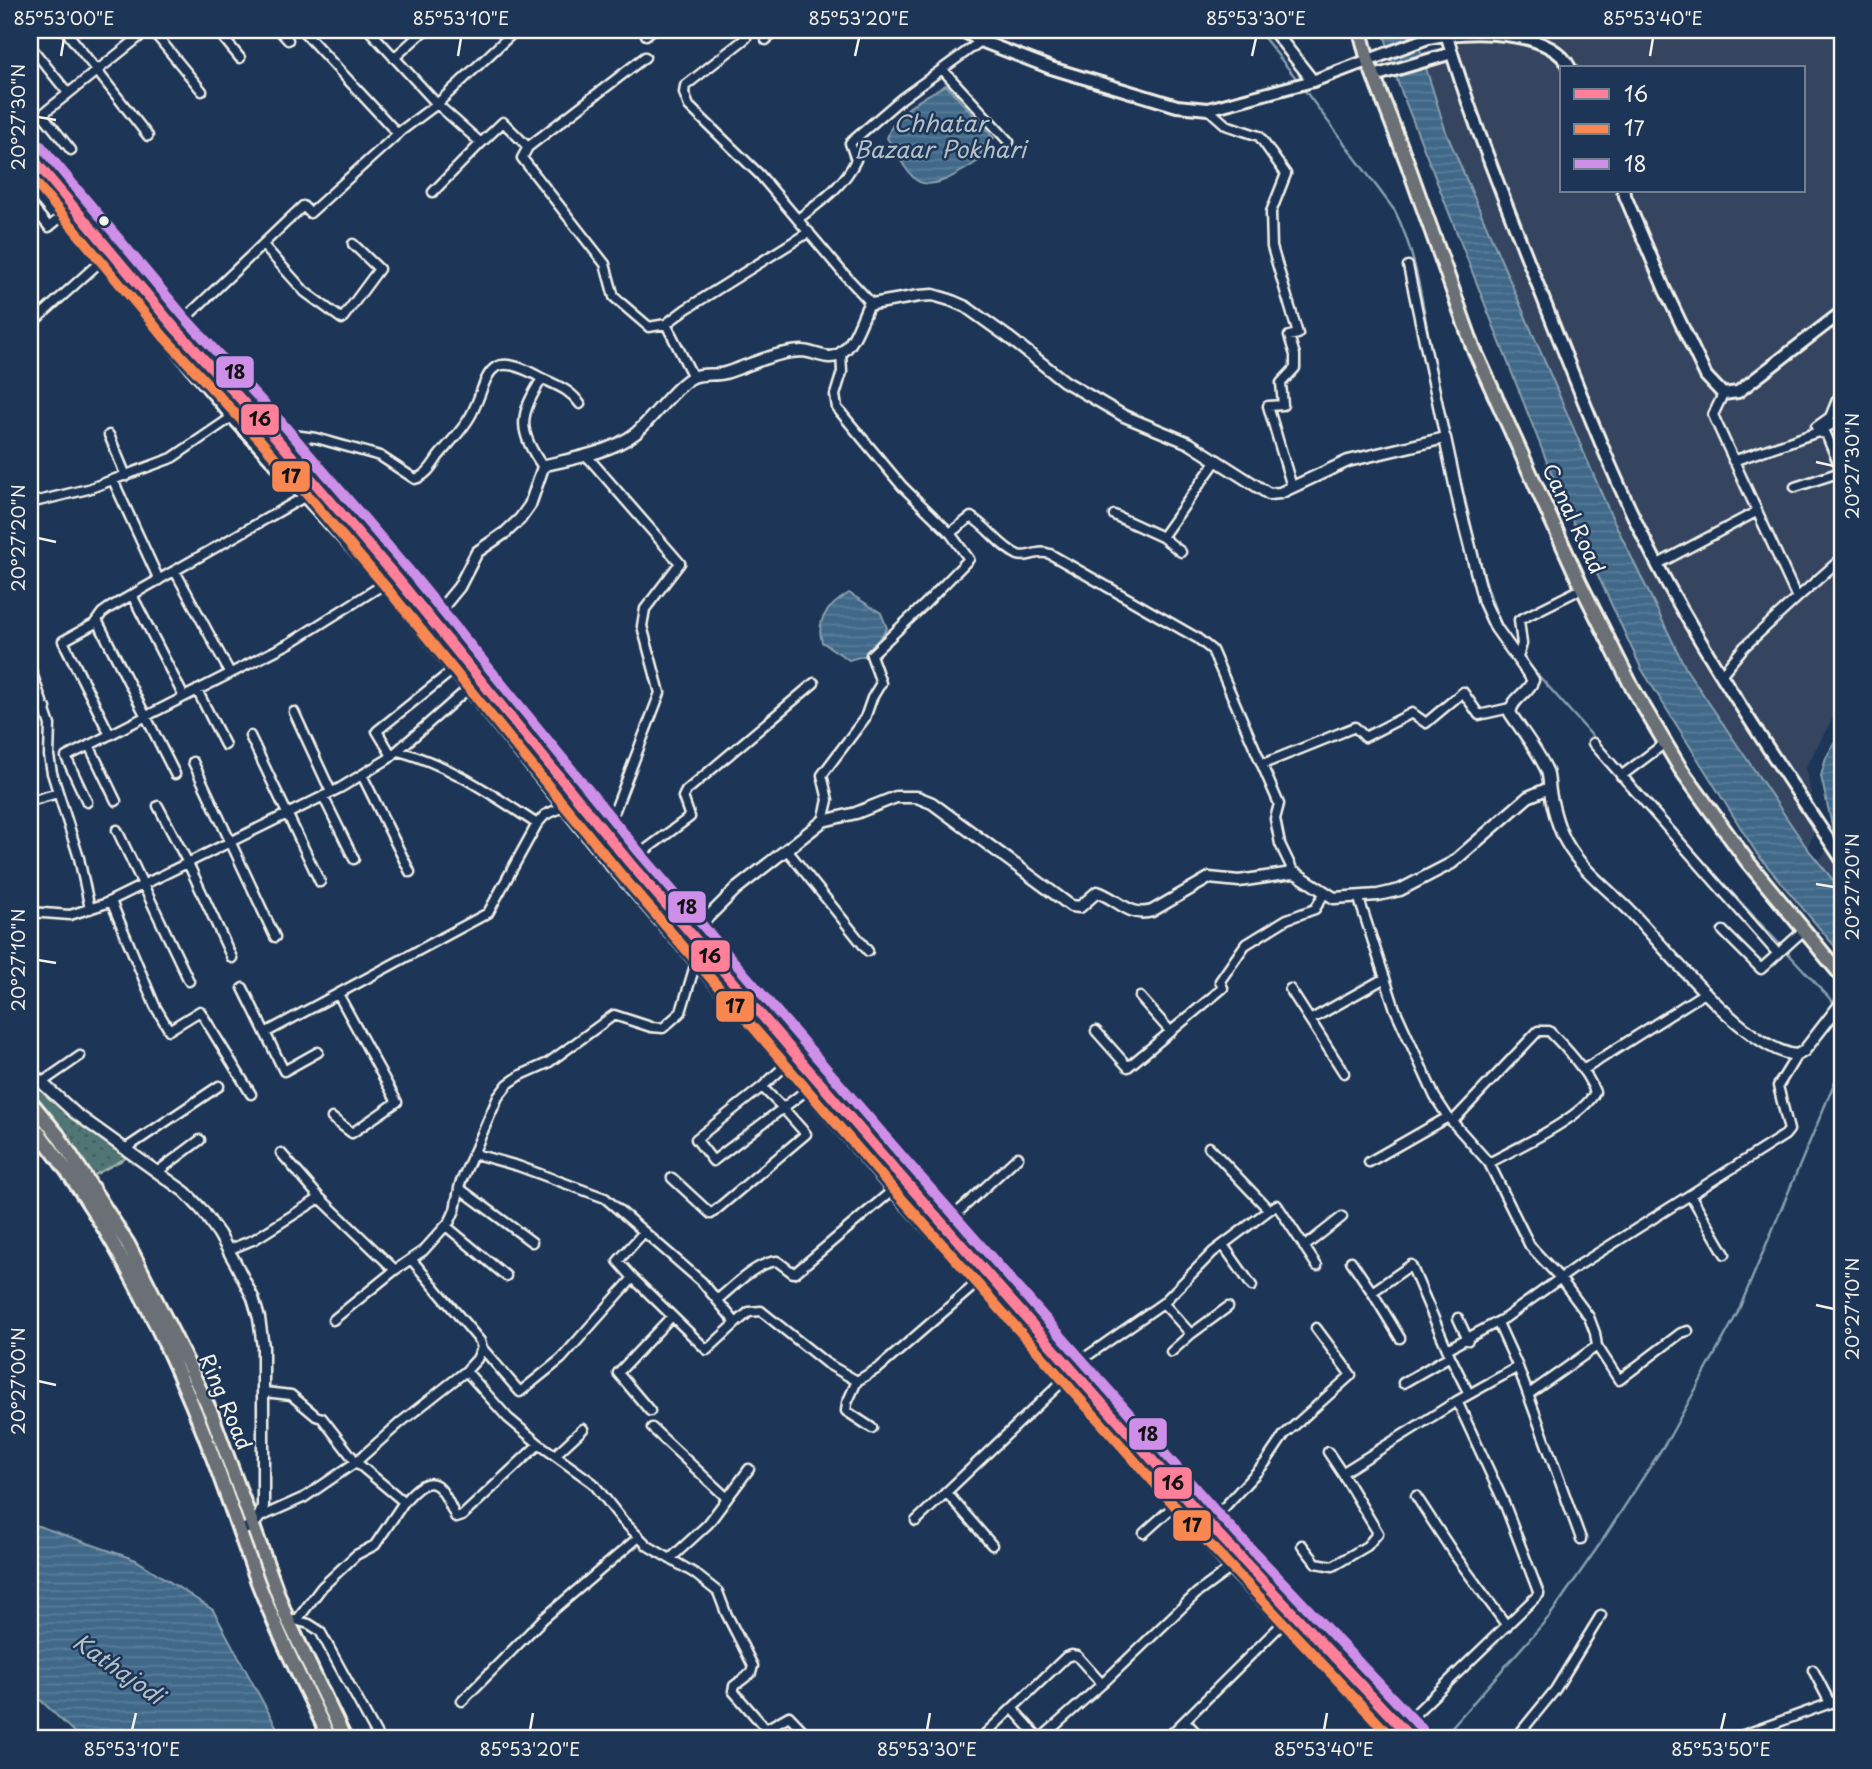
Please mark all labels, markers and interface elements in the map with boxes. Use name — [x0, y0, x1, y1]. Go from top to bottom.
text: 85°53'00"E — [13, 4, 115, 31]
text: 85°53'10"E — [413, 4, 509, 31]
text: 85°53'20"E — [809, 4, 909, 31]
text: 85°53'30"E — [1206, 4, 1306, 31]
text: 85°53'40"E — [1603, 4, 1703, 31]
text: 20°27'30"N — [4, 64, 31, 170]
legend — [1560, 66, 1806, 192]
text: 16 — [1624, 77, 1648, 109]
water label: Chhatar Bazaar Pokhari — [854, 105, 1030, 166]
text: 17 — [1624, 111, 1645, 143]
text: 18 — [1624, 147, 1647, 179]
unlabelled marker — [97, 214, 111, 228]
line badge: 18 — [215, 355, 255, 389]
text: 18 — [225, 357, 246, 385]
line badge: 16 — [240, 403, 280, 436]
text: 16 — [249, 404, 271, 432]
text: 20°27'30"N — [1838, 413, 1865, 519]
street label: Canal Road — [1535, 457, 1614, 579]
line badge: 17 — [271, 460, 311, 493]
text: 17 — [281, 461, 301, 489]
text: 20°27'20"N — [4, 484, 31, 592]
text: 20°27'20"N — [1838, 833, 1865, 941]
line badge: 18 — [667, 890, 707, 924]
text: 18 — [677, 892, 698, 920]
text: 20°27'10"N — [4, 908, 31, 1012]
line badge: 16 — [690, 939, 731, 973]
text: 16 — [699, 941, 721, 969]
line badge: 17 — [715, 990, 755, 1023]
text: 17 — [725, 991, 745, 1019]
text: 20°27'10"N — [1838, 1257, 1865, 1361]
text: 20°27'00"N — [4, 1327, 31, 1435]
street label: Ring Road — [192, 1348, 262, 1454]
line badge: 18 — [1128, 1417, 1168, 1451]
text: 18 — [1138, 1419, 1159, 1447]
line badge: 16 — [1153, 1466, 1193, 1500]
text: 16 — [1162, 1468, 1184, 1496]
line badge: 17 — [1172, 1509, 1212, 1542]
text: 17 — [1182, 1510, 1202, 1538]
water label: Kathajodi — [66, 1624, 175, 1714]
text: 85°53'10"E — [84, 1735, 180, 1762]
text: 85°53'20"E — [480, 1735, 580, 1762]
text: 85°53'30"E — [877, 1735, 977, 1762]
text: 85°53'40"E — [1274, 1735, 1374, 1762]
text: 85°53'50"E — [1671, 1735, 1771, 1762]

